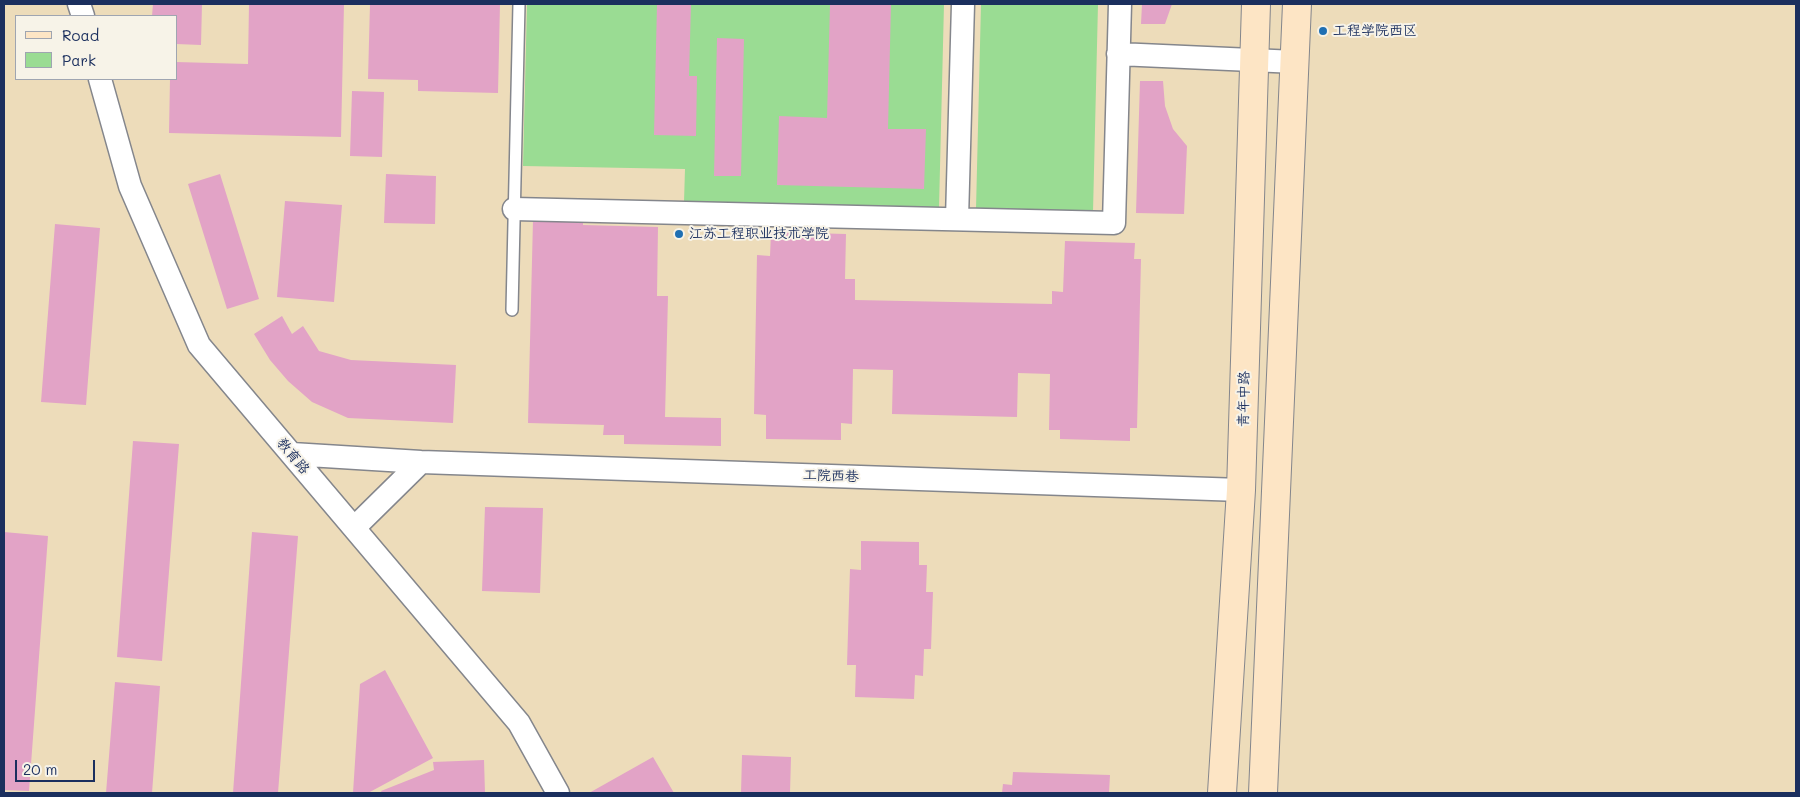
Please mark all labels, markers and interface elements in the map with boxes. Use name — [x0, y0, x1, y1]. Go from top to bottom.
legend — [15, 15, 178, 80]
place label: 工程学院西区 — [1333, 23, 1417, 39]
text: Road — [62, 25, 99, 45]
marker: 工程学院西区 — [1317, 25, 1329, 37]
text: Park — [62, 50, 96, 70]
place label: 江苏工程职业技术学院 — [689, 226, 829, 242]
marker: 江苏工程职业技术学院 — [673, 228, 685, 240]
street label: 青年中路 — [1235, 371, 1253, 427]
street label: 教育路 — [273, 435, 313, 477]
street label: 工院西巷 — [803, 467, 859, 485]
scale bar — [18, 750, 98, 782]
text: 20 m — [23, 759, 57, 779]

